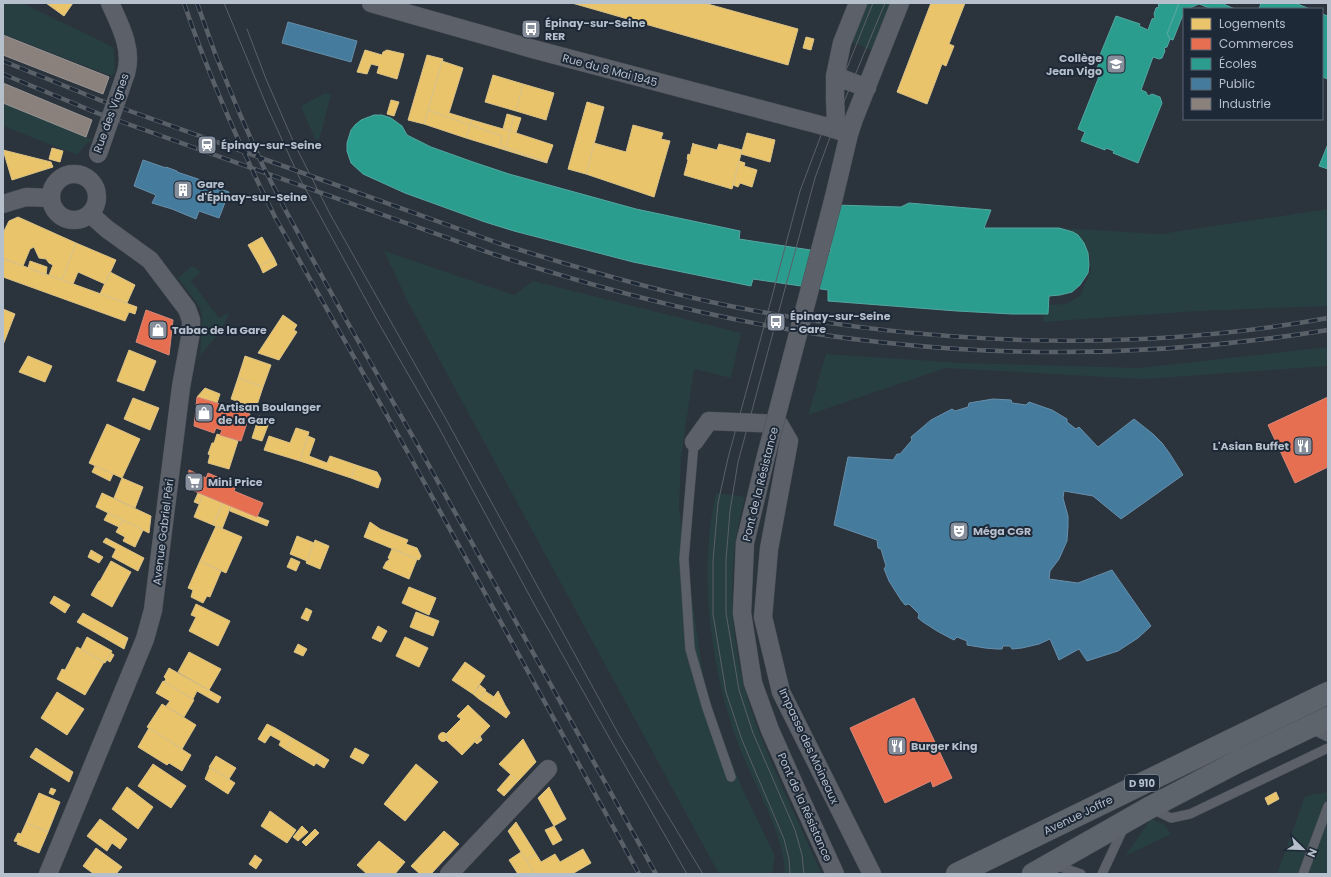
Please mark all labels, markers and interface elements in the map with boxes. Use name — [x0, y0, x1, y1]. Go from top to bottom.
legend — [1183, 8, 1323, 120]
place label: Épinay-sur-Seine RER — [545, 15, 646, 44]
text: Logements — [1219, 15, 1286, 32]
bus stop icon: Épinay-sur-Seine RER — [520, 18, 542, 40]
text: Commerces — [1219, 35, 1294, 52]
street label: Rue du 8 Mai 1945 — [561, 50, 659, 90]
place label: Collège Jean Vigo — [1046, 50, 1102, 79]
school or university icon: Collège Jean Vigo — [1105, 53, 1127, 75]
text: Écoles — [1219, 55, 1257, 72]
street label: Rue des Vignes — [89, 71, 133, 155]
text: Public — [1219, 75, 1255, 92]
text: Industrie — [1219, 95, 1271, 112]
station icon: Épinay-sur-Seine — [196, 134, 218, 156]
place label: Épinay-sur-Seine — [221, 137, 322, 153]
place label: Gare d'Épinay-sur-Seine — [197, 176, 308, 205]
building icon: Gare d'Épinay-sur-Seine — [172, 179, 194, 201]
place label: Épinay-sur-Seine - Gare — [790, 308, 891, 337]
bus stop icon: Épinay-sur-Seine - Gare — [765, 311, 787, 333]
shop icon: Tabac de la Gare — [147, 319, 169, 341]
place label: Tabac de la Gare — [172, 322, 267, 338]
place label: Artisan Boulanger de la Gare — [218, 399, 321, 428]
shop icon: Artisan Boulanger de la Gare — [193, 402, 215, 424]
street label: Pont de la Résistance — [738, 425, 782, 543]
restaurant icon: L'Asian Buffet — [1292, 435, 1314, 457]
place label: L'Asian Buffet — [1213, 438, 1290, 454]
supermarket icon: Mini Price — [183, 471, 205, 493]
place label: Mini Price — [208, 474, 263, 490]
street label: Avenue Gabriel Péri — [149, 478, 177, 586]
theatre icon: Méga CGR — [948, 520, 970, 542]
place label: Méga CGR — [973, 523, 1031, 539]
street label: Impasse des Moineaux — [775, 686, 843, 807]
restaurant icon: Burger King — [886, 735, 908, 757]
place label: Burger King — [911, 738, 977, 754]
street label: Pont de la Résistance — [774, 750, 836, 864]
road number: D 910 — [1125, 775, 1159, 791]
street label: Avenue Joffre — [1041, 791, 1115, 839]
north arrow — [1283, 829, 1323, 869]
text: N — [1303, 846, 1321, 860]

